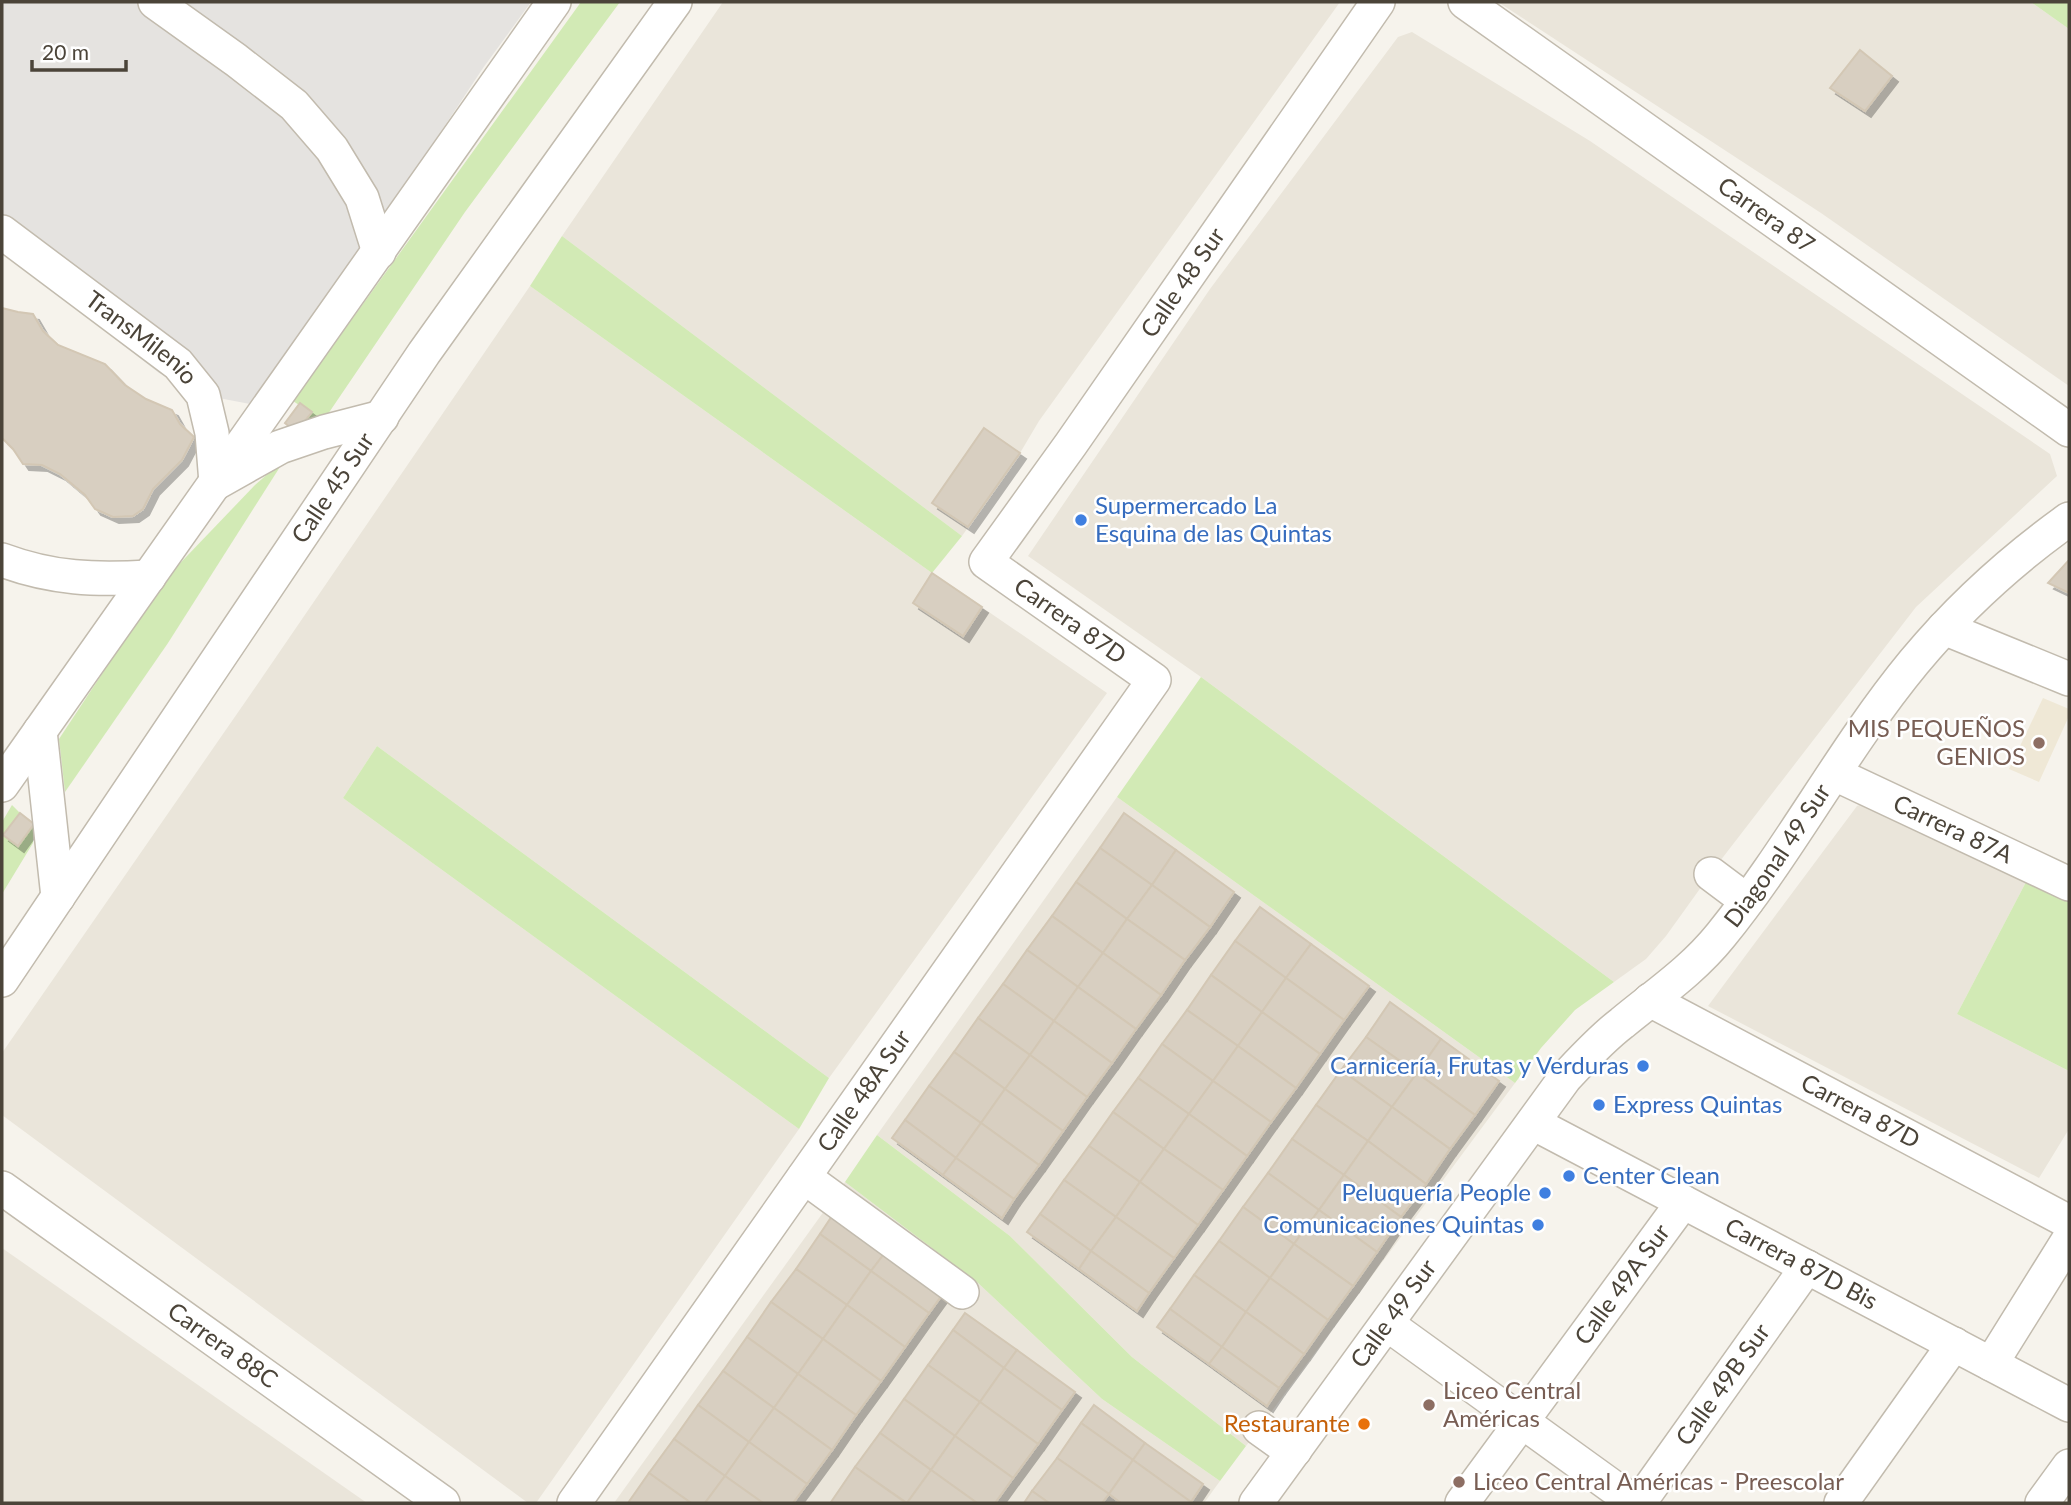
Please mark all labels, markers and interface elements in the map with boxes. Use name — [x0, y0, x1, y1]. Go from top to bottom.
scale bar — [32, 28, 126, 72]
text: 20 m — [42, 39, 89, 64]
street label: Carrera 87 — [1713, 170, 1821, 258]
street label: Calle 48 Sur — [1134, 221, 1230, 342]
street label: TransMilenio — [80, 284, 204, 389]
street label: Calle 45 Sur — [284, 426, 380, 548]
place label: Supermercado La Esquina de las Quintas — [1095, 490, 1332, 547]
marker: Supermercado La Esquina de las Quintas — [1073, 512, 1089, 528]
street label: Carrera 87D — [1009, 571, 1133, 669]
place label: MIS PEQUEÑOS GENIOS — [1848, 713, 2025, 770]
marker: MIS PEQUEÑOS GENIOS — [2031, 735, 2047, 751]
street label: Diagonal 49 Sur — [1717, 778, 1836, 932]
street label: Carrera 87A — [1889, 788, 2018, 869]
street label: Calle 48A Sur — [810, 1023, 916, 1157]
place label: Carnicería, Frutas y Verduras — [1330, 1050, 1629, 1079]
marker: Carnicería, Frutas y Verduras — [1635, 1058, 1651, 1074]
street label: Carrera 87D — [1797, 1067, 1925, 1153]
place label: Express Quintas — [1613, 1089, 1782, 1118]
marker: Express Quintas — [1591, 1097, 1607, 1113]
place label: Center Clean — [1583, 1160, 1720, 1189]
marker: Center Clean — [1561, 1168, 1577, 1184]
place label: Peluquería People — [1342, 1177, 1531, 1206]
marker: Peluquería People — [1537, 1185, 1553, 1201]
place label: Comunicaciones Quintas — [1263, 1209, 1524, 1238]
street label: Carrera 87D Bis — [1721, 1211, 1883, 1315]
marker: Comunicaciones Quintas — [1530, 1217, 1546, 1233]
street label: Calle 49A Sur — [1567, 1217, 1675, 1350]
street label: Calle 49 Sur — [1343, 1253, 1442, 1373]
street label: Carrera 88C — [163, 1295, 284, 1393]
street label: Calle 49B Sur — [1669, 1317, 1775, 1451]
place label: Liceo Central Américas — [1443, 1375, 1581, 1432]
marker: Liceo Central Américas — [1421, 1397, 1437, 1413]
place label: Restaurante — [1224, 1408, 1350, 1437]
marker: Restaurante — [1356, 1416, 1372, 1432]
place label: Liceo Central Américas - Preescolar — [1473, 1466, 1844, 1495]
marker: Liceo Central Américas - Preescolar — [1451, 1474, 1467, 1490]

